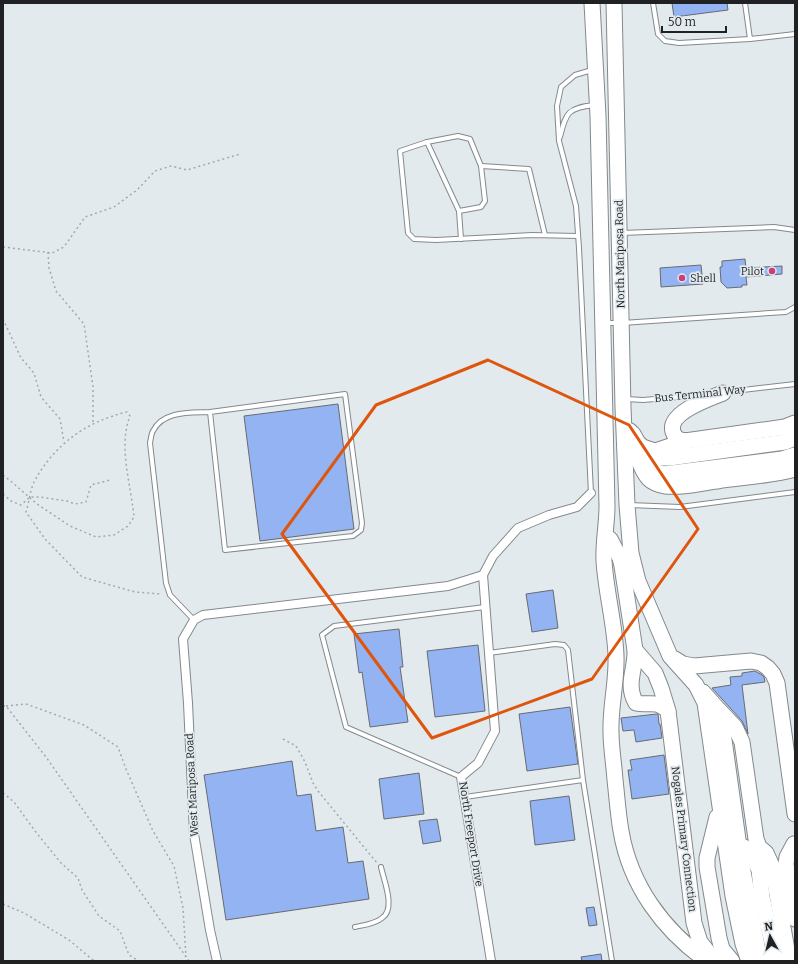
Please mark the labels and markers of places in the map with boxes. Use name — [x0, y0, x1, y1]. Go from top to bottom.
place label: Pilot — [741, 265, 764, 278]
marker: Pilot — [767, 266, 777, 276]
place label: Shell — [690, 272, 716, 285]
marker: Shell — [677, 273, 687, 283]

